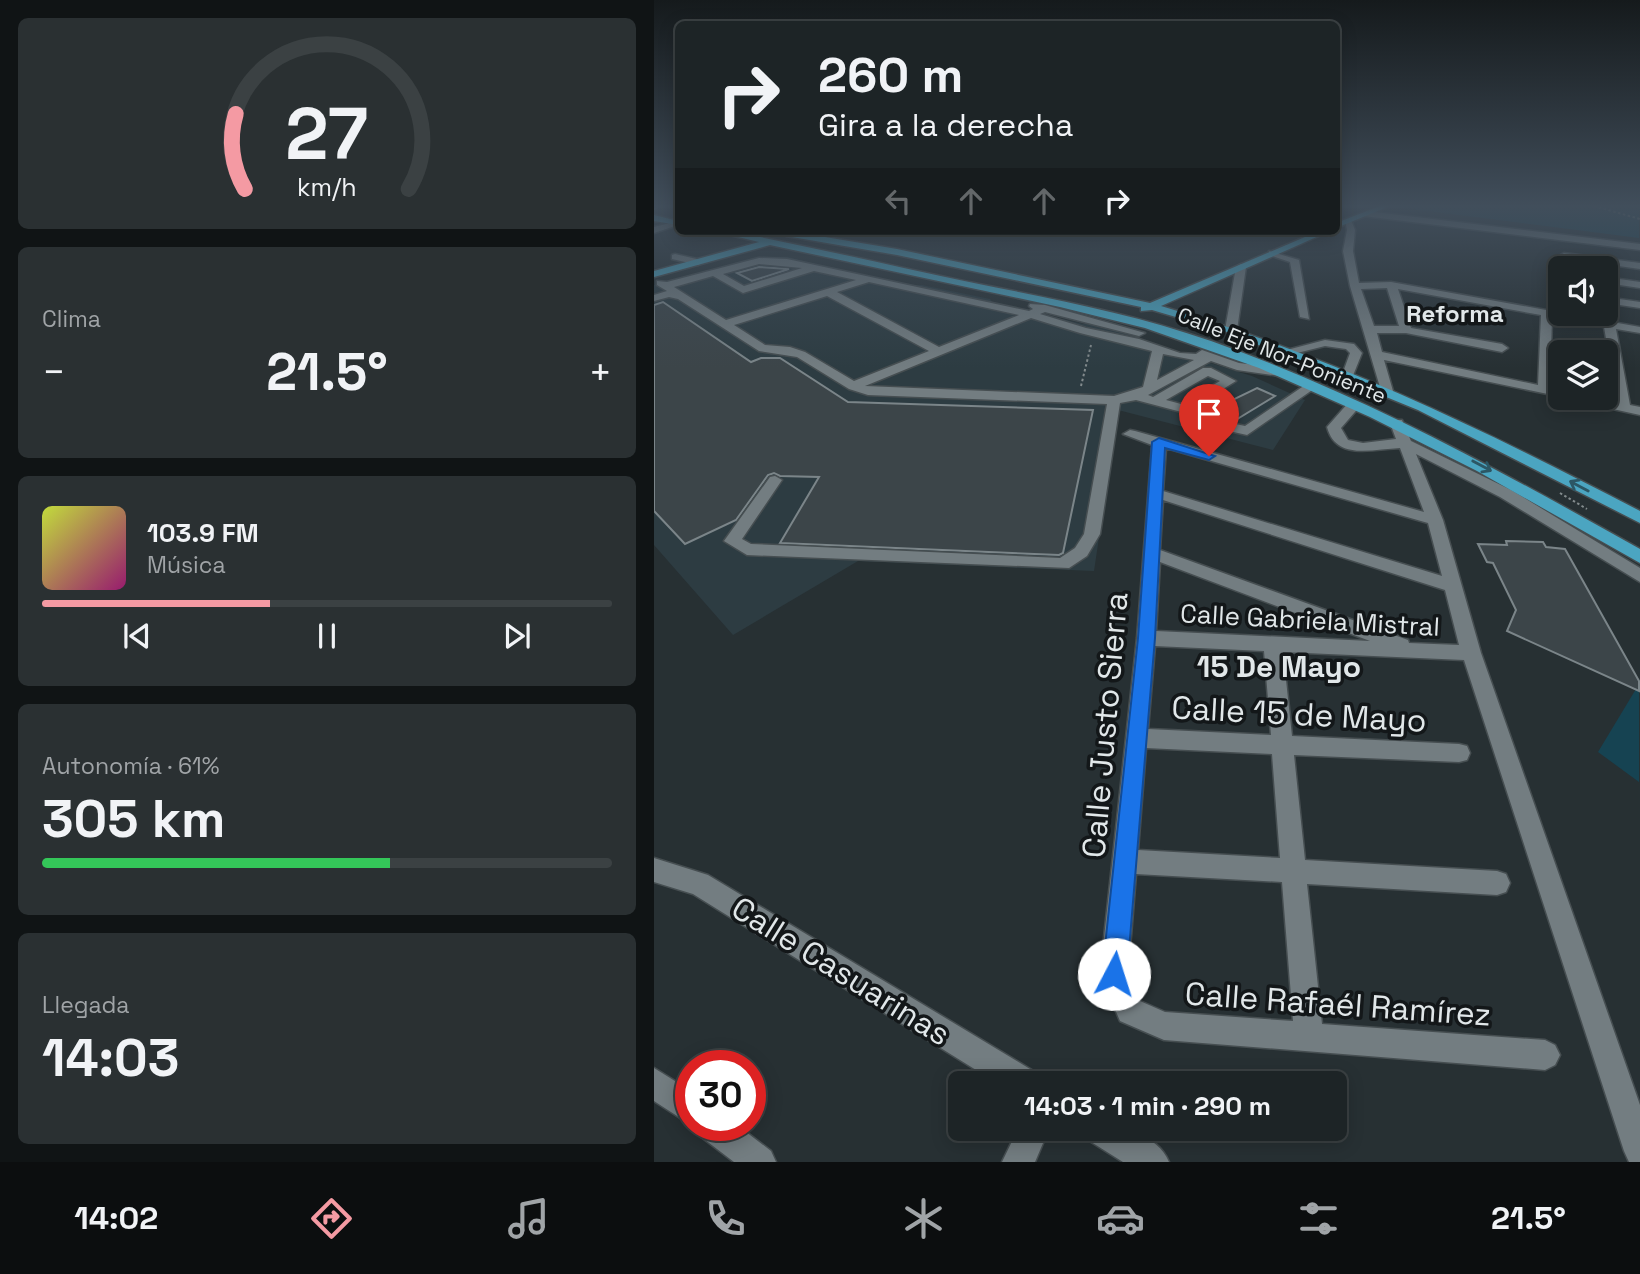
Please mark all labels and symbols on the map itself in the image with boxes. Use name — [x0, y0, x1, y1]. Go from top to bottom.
district label: Reforma — [1406, 298, 1504, 329]
street label: Calle Eje Nor-Poniente — [1174, 301, 1390, 409]
pin — [1179, 384, 1239, 456]
one-way arrow — [1471, 460, 1492, 474]
one-way arrow — [1570, 479, 1590, 493]
street label: Calle Justo Sierra — [1073, 590, 1137, 860]
street label: Calle Gabriela Mistral — [1179, 596, 1441, 644]
district label: 15 De Mayo — [1197, 647, 1361, 686]
street label: Calle 15 de Mayo — [1170, 687, 1428, 741]
street label: Calle Casuarinas — [724, 888, 958, 1054]
position arrow — [1077, 937, 1151, 1011]
street label: Calle Rafaél Ramírez — [1184, 973, 1492, 1035]
speed limit sign: 30 — [675, 1050, 766, 1141]

